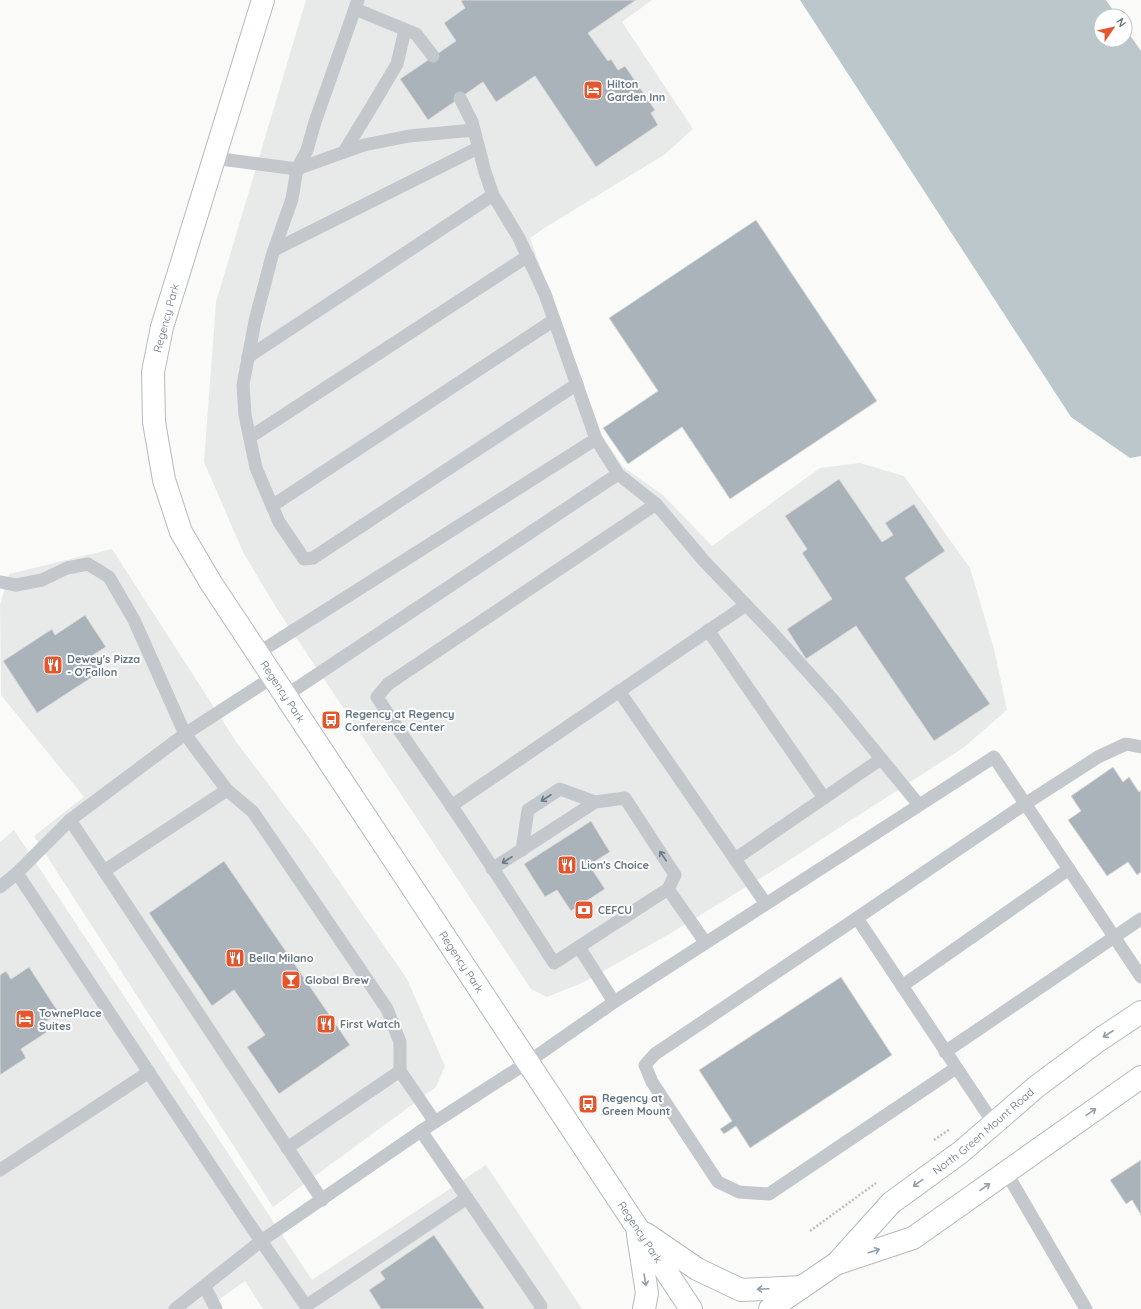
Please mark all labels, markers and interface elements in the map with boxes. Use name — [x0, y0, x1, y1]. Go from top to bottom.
north arrow — [1093, 8, 1133, 48]
text: N — [1113, 15, 1129, 30]
place label: Hilton Garden Inn — [607, 77, 665, 104]
hotel icon: Hilton Garden Inn — [582, 79, 604, 101]
street label: Regency Park — [150, 282, 182, 354]
place label: Dewey's Pizza - O'Fallon — [67, 652, 140, 679]
restaurant icon: Dewey's Pizza - O'Fallon — [42, 654, 64, 676]
street label: Regency Park — [257, 658, 308, 725]
place label: Regency at Regency Conference Center — [345, 707, 454, 734]
bus stop icon: Regency at Regency Conference Center — [320, 709, 342, 731]
one-way arrow — [541, 794, 552, 802]
one-way arrow — [658, 850, 666, 862]
restaurant icon: Lion's Choice — [556, 854, 578, 876]
one-way arrow — [501, 856, 513, 864]
place label: Lion's Choice — [581, 858, 649, 872]
bank icon: CEFCU — [573, 899, 595, 921]
place label: CEFCU — [598, 903, 632, 917]
street label: Regency Park — [436, 928, 487, 995]
restaurant icon: Bella Milano — [224, 947, 246, 969]
place label: Bella Milano — [249, 951, 314, 965]
bar icon: Global Brew — [280, 969, 302, 991]
place label: Global Brew — [305, 973, 369, 987]
place label: TownePlace Suites — [39, 1006, 102, 1033]
hotel icon: TownePlace Suites — [14, 1008, 36, 1030]
restaurant icon: First Watch — [315, 1013, 337, 1035]
place label: First Watch — [340, 1017, 400, 1031]
one-way arrow — [1103, 1030, 1114, 1038]
street label: North Green Mount Road — [930, 1085, 1037, 1177]
place label: Regency at Green Mount — [602, 1091, 670, 1118]
bus stop icon: Regency at Green Mount — [577, 1093, 599, 1115]
one-way arrow — [1086, 1108, 1097, 1116]
one-way arrow — [913, 1179, 924, 1187]
one-way arrow — [980, 1183, 991, 1191]
street label: Regency Park — [615, 1199, 666, 1266]
one-way arrow — [867, 1247, 880, 1254]
one-way arrow — [641, 1273, 649, 1286]
one-way arrow — [757, 1285, 770, 1293]

